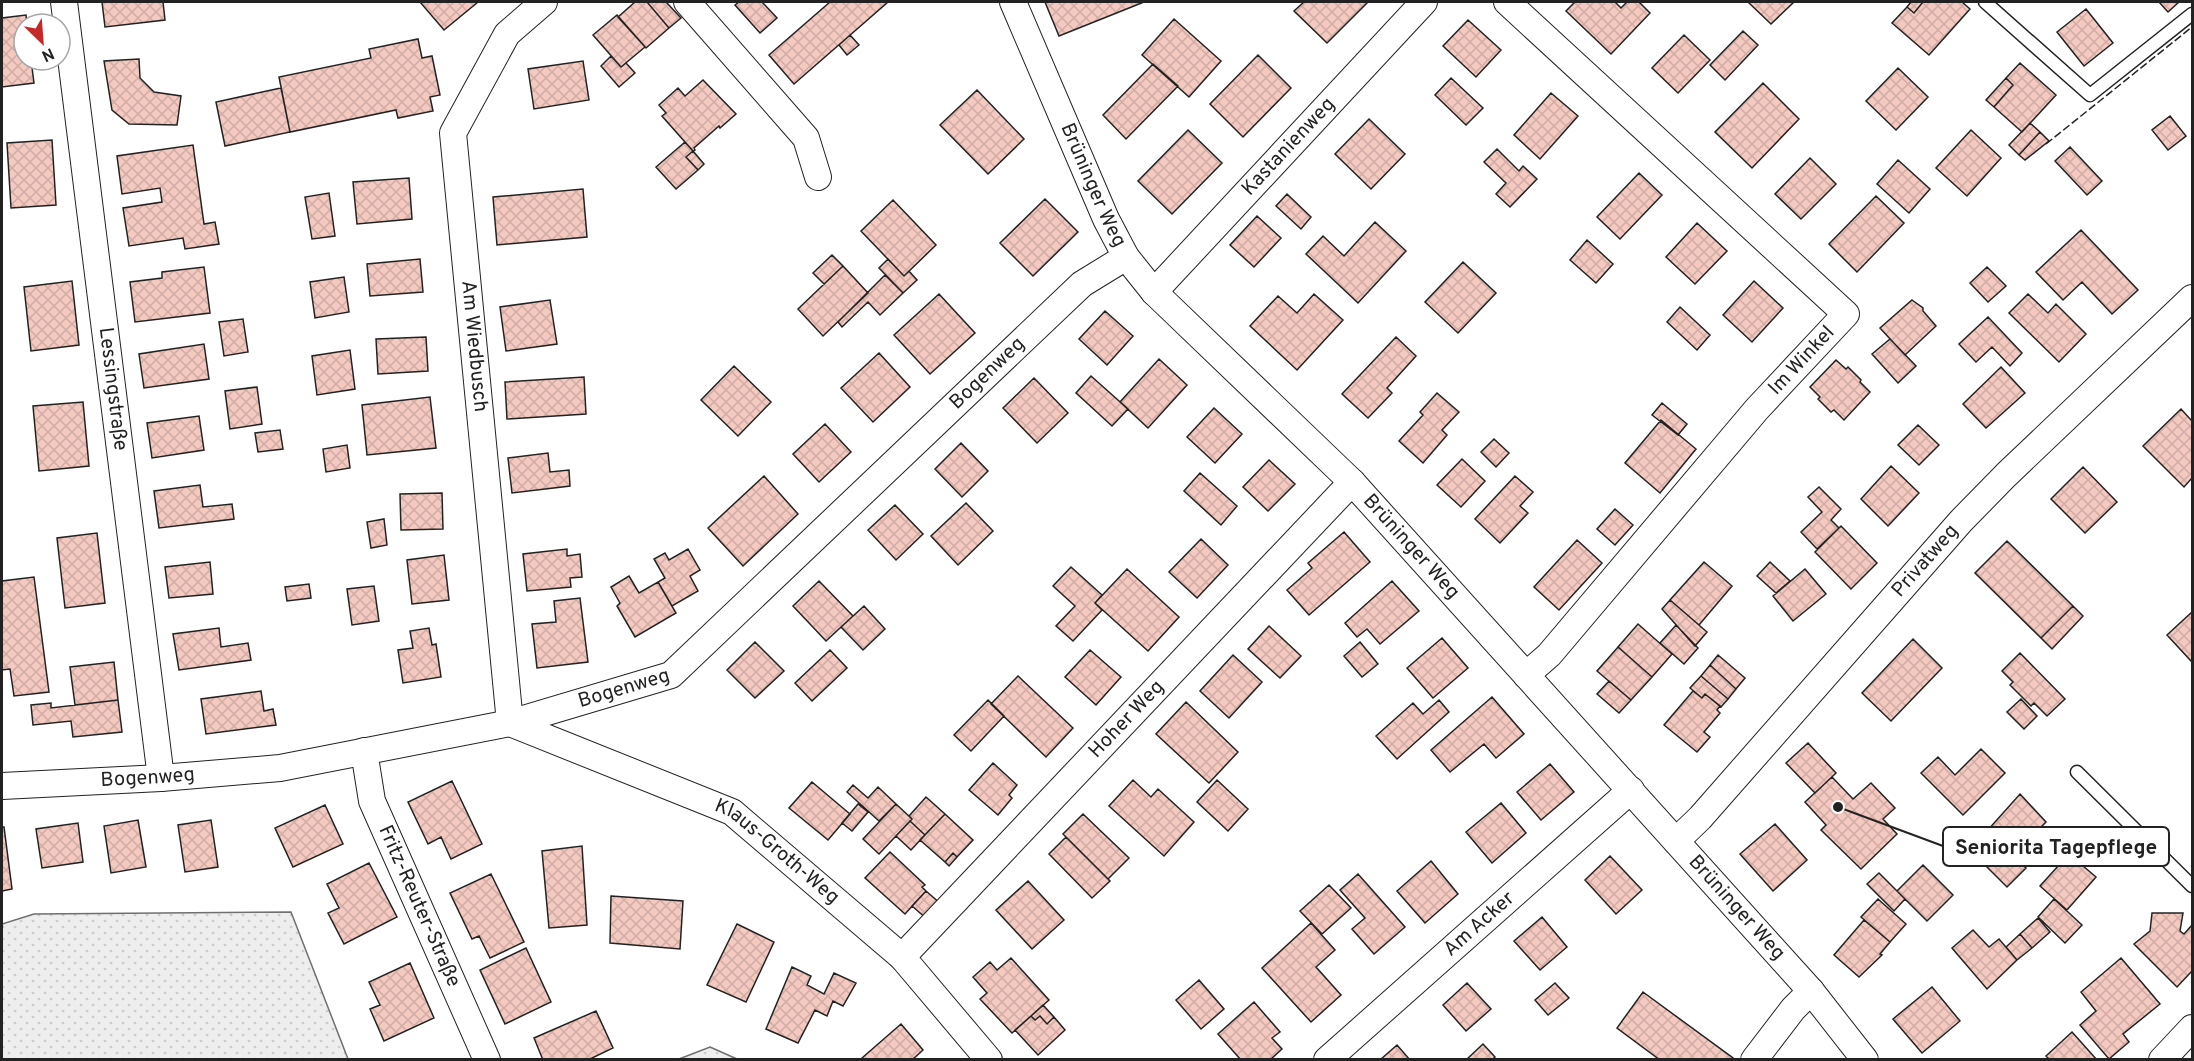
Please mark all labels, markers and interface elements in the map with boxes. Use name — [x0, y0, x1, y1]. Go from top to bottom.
north arrow — [12, 12, 72, 72]
text: N — [38, 42, 57, 65]
street label: Kastanienweg — [1237, 92, 1341, 202]
street label: Brüninger Weg — [1054, 120, 1132, 252]
street label: Am Wiedbusch — [454, 279, 493, 413]
street label: Im Winkel — [1763, 321, 1841, 401]
street label: Lessingstraße — [92, 326, 133, 452]
street label: Bogenweg — [944, 332, 1031, 416]
street label: Brüninger Weg — [1357, 489, 1465, 605]
street label: Privatweg — [1886, 519, 1965, 603]
street label: Bogenweg — [575, 663, 673, 715]
street label: Hoher Weg — [1084, 675, 1170, 764]
street label: Bogenweg — [100, 762, 196, 794]
street label: Klaus-Groth-Weg — [711, 793, 844, 911]
street label: Fritz-Reuter-Straße — [372, 822, 466, 991]
callout: Seniorita Tagepflege — [1943, 827, 2169, 866]
text: Seniorita Tagepflege — [1955, 835, 2157, 862]
street label: Brüninger Weg — [1682, 850, 1790, 966]
street label: Am Acker — [1439, 886, 1521, 963]

